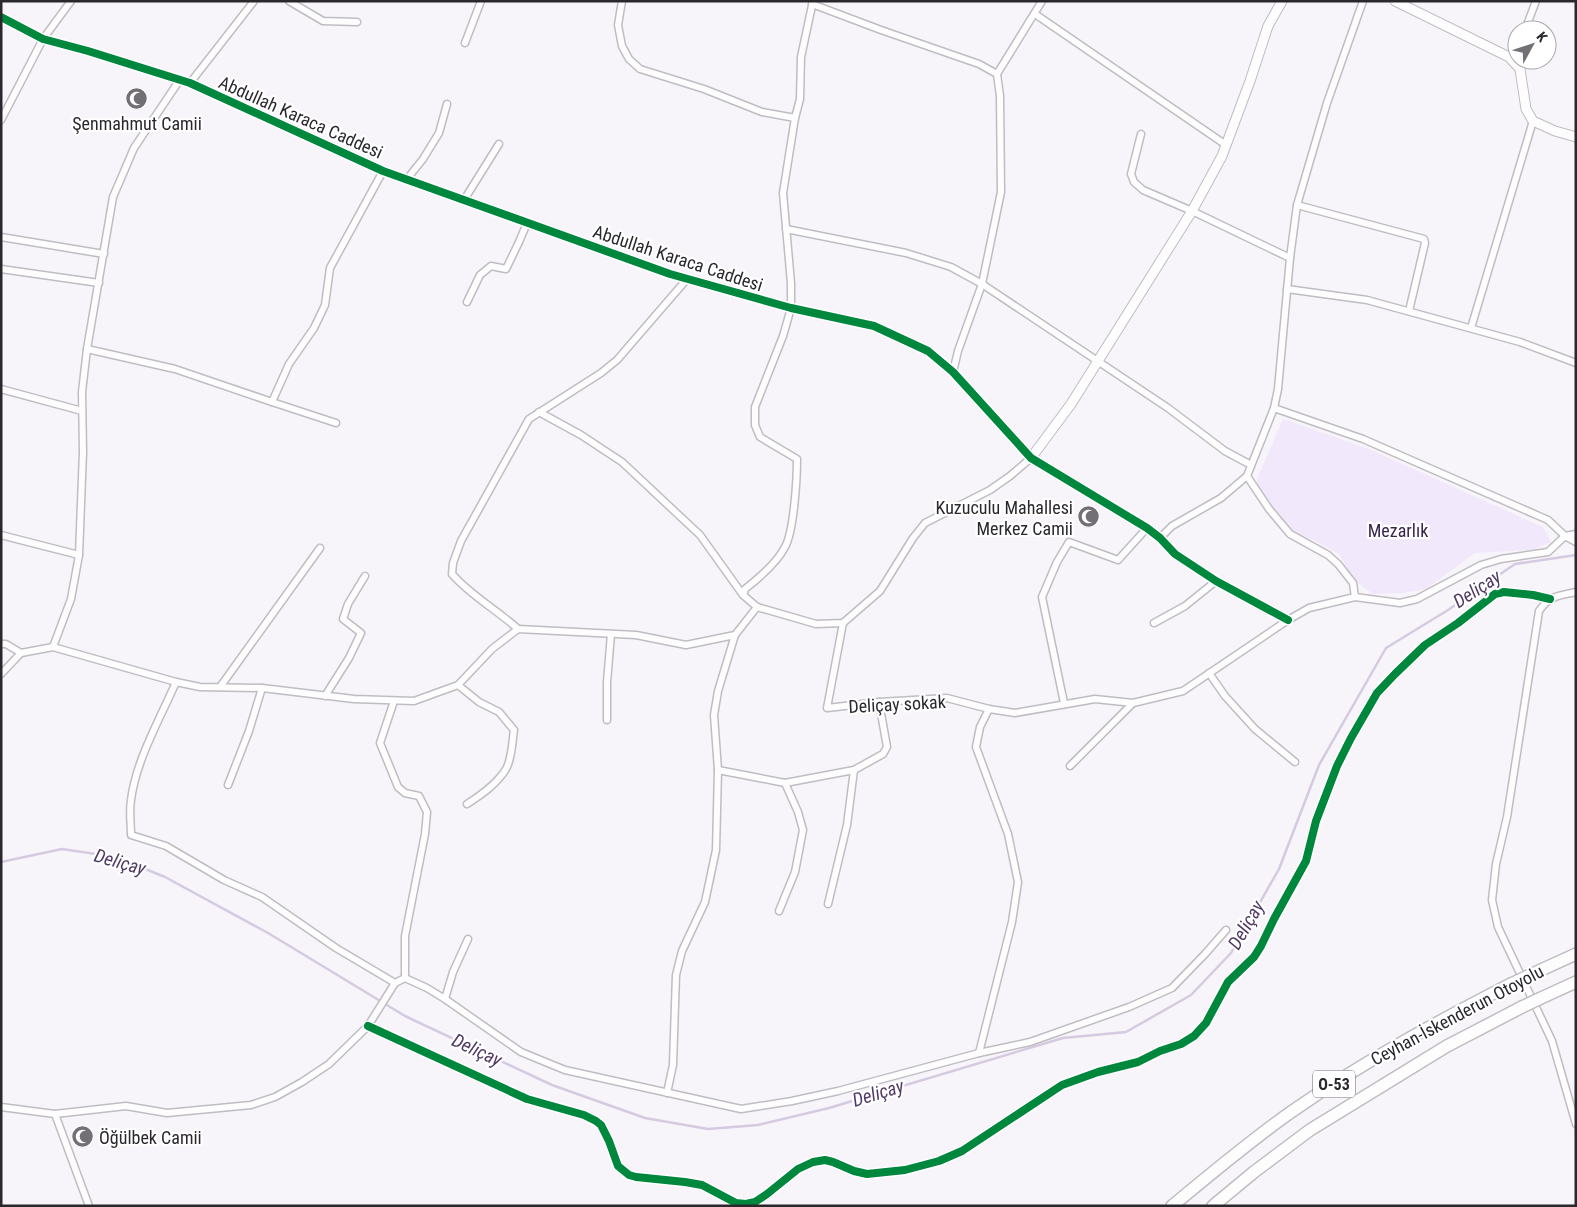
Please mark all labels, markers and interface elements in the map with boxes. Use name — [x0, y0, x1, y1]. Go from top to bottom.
north arrow — [1507, 20, 1557, 70]
text: K — [1533, 29, 1551, 45]
street label: Abdullah Karaca Caddesi — [216, 71, 386, 163]
mosque icon: Şenmahmut Camii — [125, 86, 149, 110]
place label: Şenmahmut Camii — [72, 113, 202, 134]
street label: Abdullah Karaca Caddesi — [590, 221, 766, 295]
place label: Kuzuculu Mahallesi Merkez Camii — [936, 497, 1073, 539]
mosque icon: Kuzuculu Mahallesi Merkez Camii — [1077, 505, 1101, 529]
park label: Mezarlık — [1368, 520, 1428, 541]
water label: Deliçay — [1449, 564, 1506, 613]
street label: Deliçay sokak — [848, 691, 946, 717]
water label: Deliçay — [92, 844, 150, 881]
water label: Deliçay — [1223, 895, 1270, 953]
street label: Ceyhan-İskenderun Otoyolu — [1367, 960, 1547, 1070]
water label: Deliçay — [448, 1028, 507, 1072]
road number: O-53 — [1313, 1070, 1355, 1098]
water label: Deliçay — [850, 1074, 908, 1112]
mosque icon: Öğülbek Camii — [71, 1125, 95, 1149]
place label: Öğülbek Camii — [99, 1127, 202, 1148]

